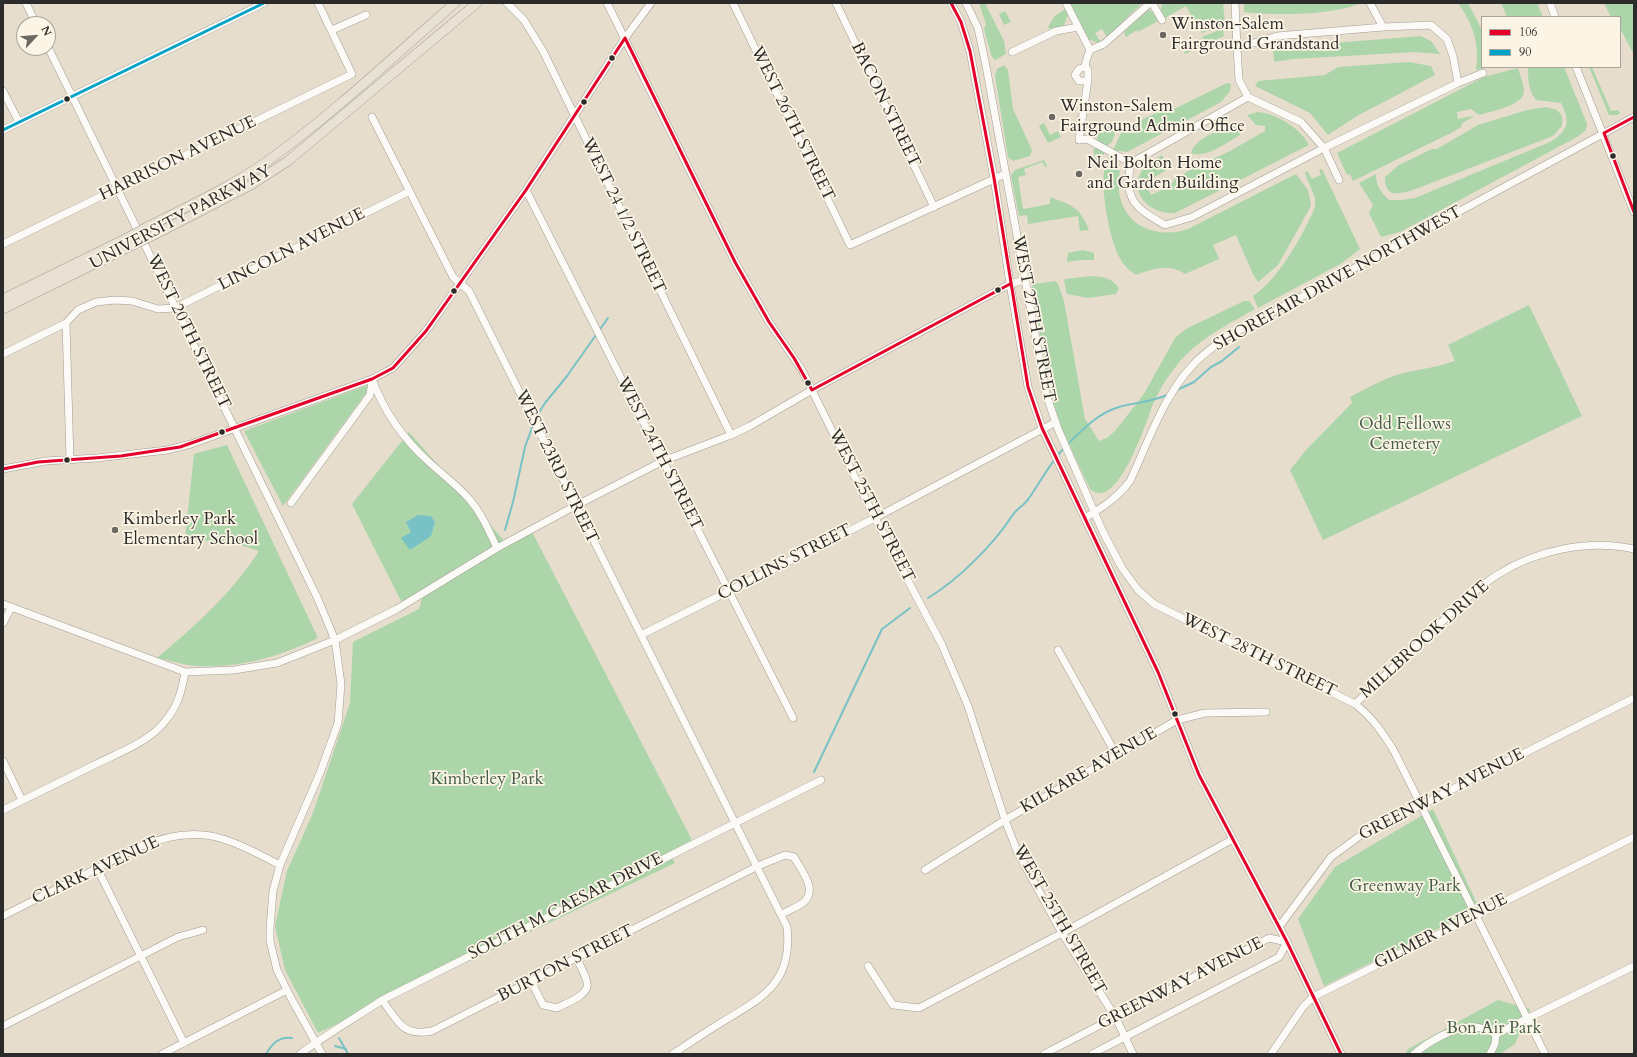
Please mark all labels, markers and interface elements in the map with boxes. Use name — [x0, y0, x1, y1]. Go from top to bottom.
place label: Winston-Salem Fairground Grandstand — [1171, 15, 1339, 55]
north arrow — [16, 16, 56, 56]
legend — [1481, 16, 1621, 68]
text: N — [37, 23, 55, 39]
text: 106 — [1519, 24, 1537, 40]
marker: Winston-Salem Fairground Grandstand — [1158, 30, 1168, 40]
street label: BACON STREET — [846, 39, 924, 171]
street label: WEST 26TH STREET — [746, 43, 838, 205]
text: 90 — [1519, 44, 1531, 60]
unlabelled marker — [607, 53, 617, 63]
unlabelled marker — [62, 94, 72, 104]
unlabelled marker — [579, 97, 589, 107]
place label: Winston-Salem Fairground Admin Office — [1060, 97, 1245, 137]
street label: HARRISON AVENUE — [96, 112, 260, 206]
marker: Winston-Salem Fairground Admin Office — [1047, 112, 1057, 122]
street label: WEST 24 1/2 STREET — [576, 135, 670, 297]
unlabelled marker — [1608, 151, 1618, 161]
place label: Neil Bolton Home and Garden Building — [1087, 154, 1239, 194]
street label: UNIVERSITY PARKWAY — [87, 161, 275, 275]
marker: Neil Bolton Home and Garden Building — [1074, 169, 1084, 179]
street label: SHOREFAIR DRIVE NORTHWEST — [1210, 202, 1466, 356]
street label: LINCOLN AVENUE — [215, 204, 369, 296]
street label: WEST 27TH STREET — [1007, 234, 1059, 404]
street label: WEST 20TH STREET — [142, 251, 234, 413]
unlabelled marker — [993, 285, 1003, 295]
unlabelled marker — [449, 286, 459, 296]
street label: WEST 24TH STREET — [611, 374, 707, 534]
unlabelled marker — [803, 378, 813, 388]
street label: WEST 23RD STREET — [510, 387, 602, 547]
park label: Odd Fellows Cemetery — [1359, 415, 1451, 455]
street label: WEST 25TH STREET — [823, 426, 919, 586]
unlabelled marker — [217, 427, 227, 437]
unlabelled marker — [62, 455, 72, 465]
place label: Kimberley Park Elementary School — [123, 510, 258, 550]
street label: COLLINS STREET — [714, 520, 856, 606]
marker: Kimberley Park Elementary School — [110, 525, 120, 535]
street label: MILLBROOK DRIVE — [1356, 577, 1494, 703]
street label: WEST 28TH STREET — [1178, 610, 1340, 702]
unlabelled marker — [1170, 709, 1180, 719]
street label: KILKARE AVENUE — [1017, 724, 1161, 818]
street label: GREENWAY AVENUE — [1356, 744, 1528, 846]
park label: Kimberley Park — [430, 770, 544, 790]
street label: CLARK AVENUE — [29, 833, 163, 909]
street label: WEST 25TH STREET — [1008, 841, 1110, 999]
street label: SOUTH M CAESAR DRIVE — [465, 849, 667, 965]
park label: Greenway Park — [1349, 877, 1461, 897]
street label: GILMER AVENUE — [1371, 890, 1511, 974]
street label: BURTON STREET — [495, 921, 637, 1007]
street label: GREENWAY AVENUE — [1095, 933, 1267, 1035]
park label: Bon Air Park — [1446, 1019, 1542, 1039]

